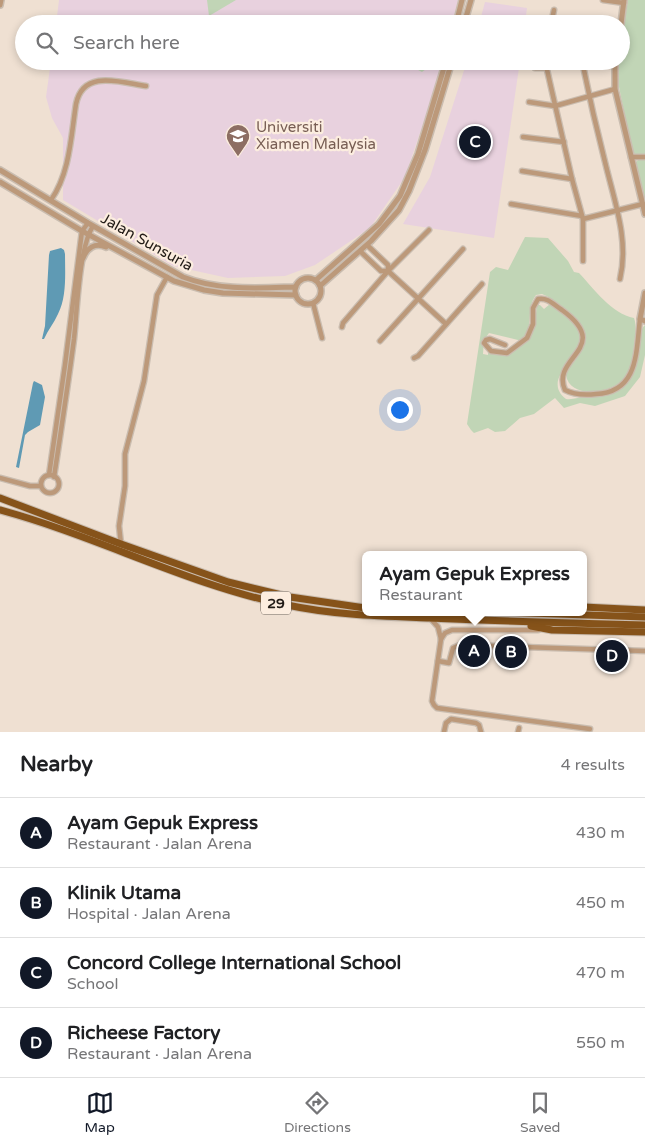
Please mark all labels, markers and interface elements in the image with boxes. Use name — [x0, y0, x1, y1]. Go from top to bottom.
search box — [15, 15, 630, 70]
icon: search — [33, 29, 61, 57]
text: Search here — [73, 32, 180, 54]
place label: Universiti Xiamen Malaysia — [256, 118, 376, 153]
school or university icon: Universiti Xiamen Malaysia — [225, 123, 251, 157]
pin: C — [459, 123, 491, 161]
street label: Jalan Sunsuria — [98, 209, 196, 275]
your location — [387, 397, 413, 423]
popup — [362, 551, 587, 616]
text: Ayam Gepuk Express — [379, 563, 570, 585]
text: Restaurant — [379, 585, 463, 605]
road number: 29 — [261, 592, 291, 614]
pin: A — [458, 632, 490, 670]
pin: B — [495, 633, 527, 671]
pin: D — [596, 637, 628, 675]
text: Nearby — [20, 752, 93, 777]
text: 4 results — [561, 755, 625, 775]
text: Ayam Gepuk Express — [67, 812, 258, 834]
text: A — [30, 823, 42, 843]
text: 430 m — [576, 823, 625, 843]
text: Restaurant · Jalan Arena — [67, 834, 252, 854]
text: Klinik Utama — [67, 882, 181, 904]
text: B — [30, 893, 42, 913]
text: 450 m — [576, 893, 625, 913]
text: Hospital · Jalan Arena — [67, 904, 231, 924]
text: Concord College International School — [67, 952, 401, 974]
text: C — [30, 963, 42, 983]
text: 470 m — [576, 963, 625, 983]
text: School — [67, 974, 119, 994]
text: Richeese Factory — [67, 1022, 220, 1044]
text: D — [30, 1033, 42, 1053]
text: 550 m — [576, 1033, 625, 1053]
text: Restaurant · Jalan Arena — [67, 1044, 252, 1064]
tab: Map — [85, 1089, 115, 1136]
tab: Directions — [284, 1089, 351, 1136]
tab: Saved — [520, 1089, 560, 1136]

